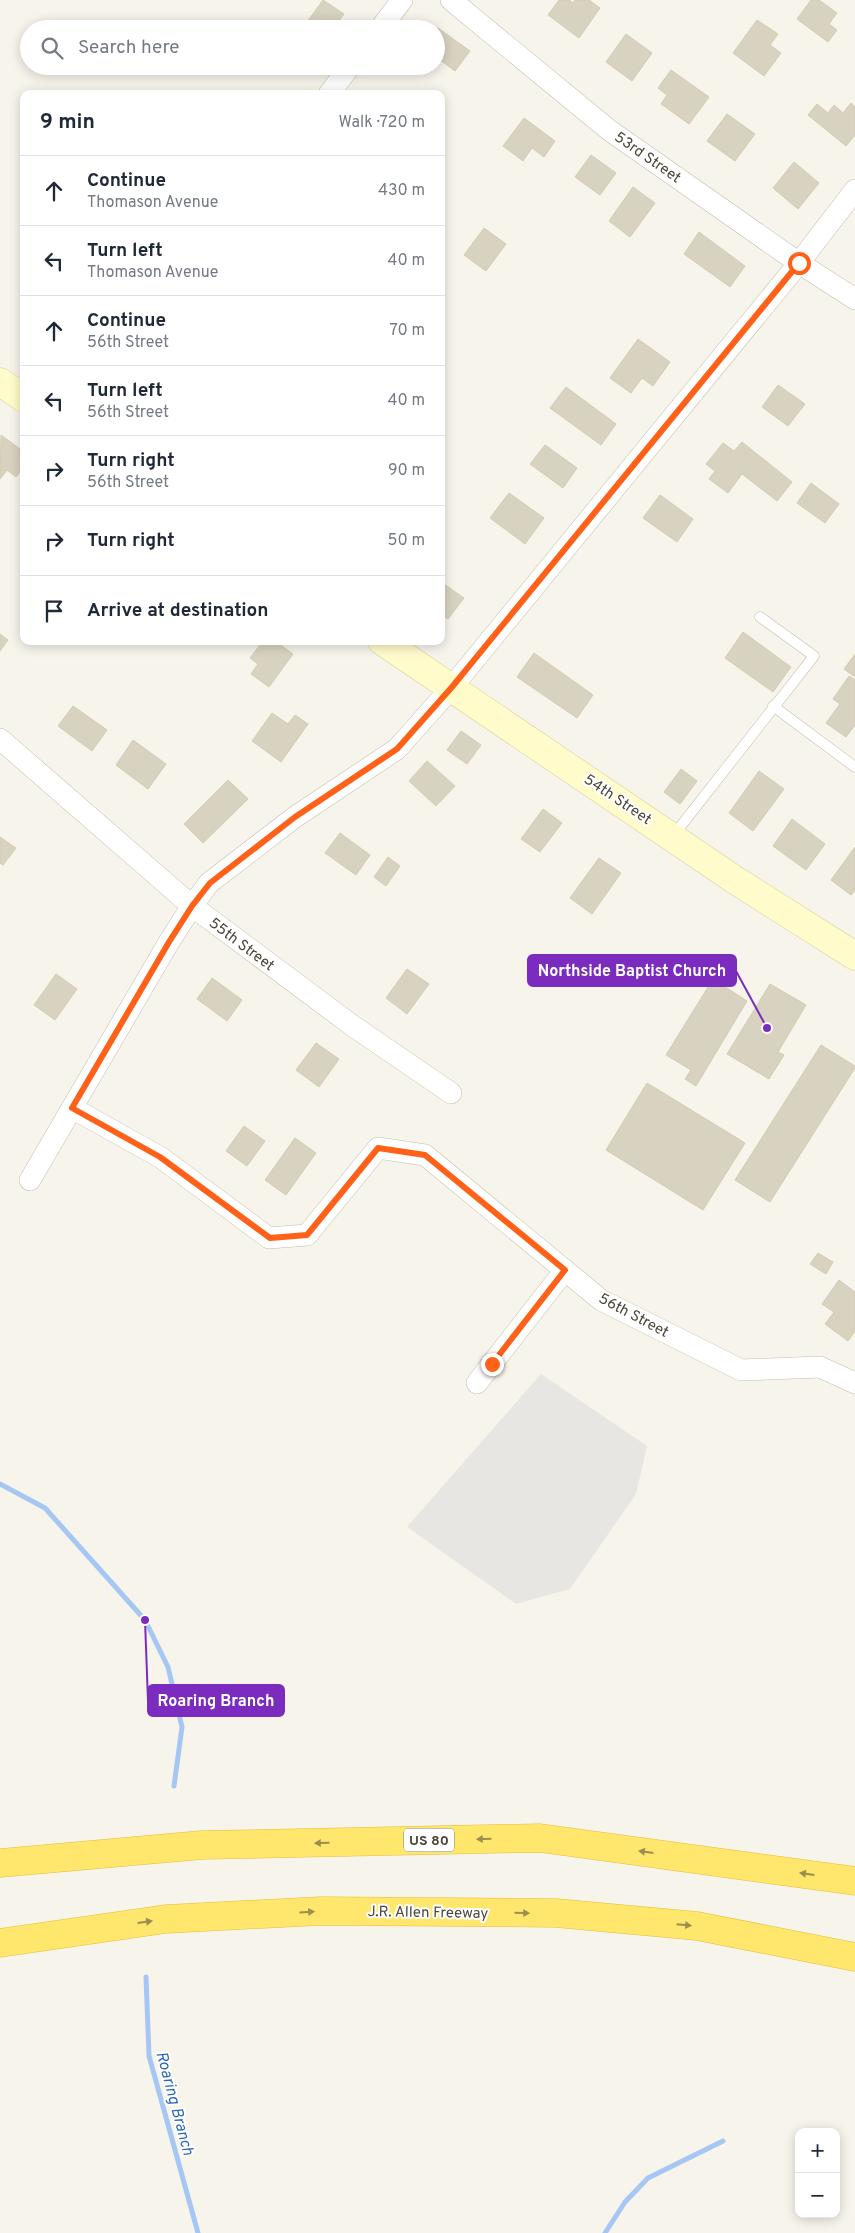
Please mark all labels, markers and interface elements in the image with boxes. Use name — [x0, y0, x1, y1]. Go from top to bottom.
search box — [20, 20, 445, 75]
icon: search — [38, 34, 66, 62]
text: Search here — [78, 36, 180, 60]
text: 9 min — [40, 109, 95, 136]
text: Walk · 720 m — [338, 113, 425, 133]
street label: 53rd Street — [610, 128, 684, 188]
text: Continue — [87, 169, 166, 193]
icon: ahead — [40, 177, 68, 205]
text: 430 m — [378, 181, 425, 201]
text: Thomason Avenue — [87, 193, 218, 213]
text: Turn left — [87, 239, 163, 263]
icon: left — [40, 247, 68, 275]
text: 40 m — [387, 251, 425, 271]
route start — [788, 252, 811, 275]
text: Thomason Avenue — [87, 263, 218, 283]
text: Continue — [87, 309, 166, 333]
icon: ahead — [40, 317, 68, 345]
text: 70 m — [390, 321, 425, 341]
text: 56th Street — [87, 333, 169, 353]
text: Turn left — [87, 379, 163, 403]
icon: left — [40, 387, 68, 415]
text: 40 m — [387, 391, 425, 411]
text: 56th Street — [87, 403, 169, 423]
text: Turn right — [87, 449, 175, 473]
icon: right — [40, 457, 68, 485]
text: 90 m — [388, 461, 425, 481]
text: 56th Street — [87, 473, 169, 493]
icon: right — [40, 527, 68, 555]
text: Turn right — [87, 529, 175, 553]
text: 50 m — [388, 531, 425, 551]
icon: arrive — [40, 597, 68, 625]
text: Arrive at destination — [87, 599, 268, 623]
street label: 54th Street — [580, 771, 655, 830]
street label: 55th Street — [205, 914, 278, 976]
callout: Northside Baptist Church — [528, 955, 736, 986]
text: Northside Baptist Church — [538, 962, 726, 982]
street label: 56th Street — [595, 1290, 672, 1343]
route end — [481, 1353, 504, 1376]
callout: Roaring Branch — [148, 1685, 284, 1716]
text: Roaring Branch — [158, 1692, 274, 1712]
road number: US 80 — [404, 1828, 454, 1852]
one-way arrow — [476, 1835, 492, 1843]
one-way arrow — [313, 1839, 329, 1847]
one-way arrow — [637, 1848, 653, 1856]
one-way arrow — [798, 1870, 814, 1878]
street label: J.R. Allen Freeway — [367, 1903, 489, 1924]
one-way arrow — [300, 1907, 316, 1915]
one-way arrow — [515, 1909, 531, 1917]
one-way arrow — [138, 1918, 154, 1926]
one-way arrow — [677, 1921, 693, 1929]
water label: Roaring Branch — [151, 2049, 198, 2158]
map controls — [795, 2128, 840, 2218]
button: + — [795, 2128, 840, 2173]
button: − — [795, 2173, 840, 2218]

